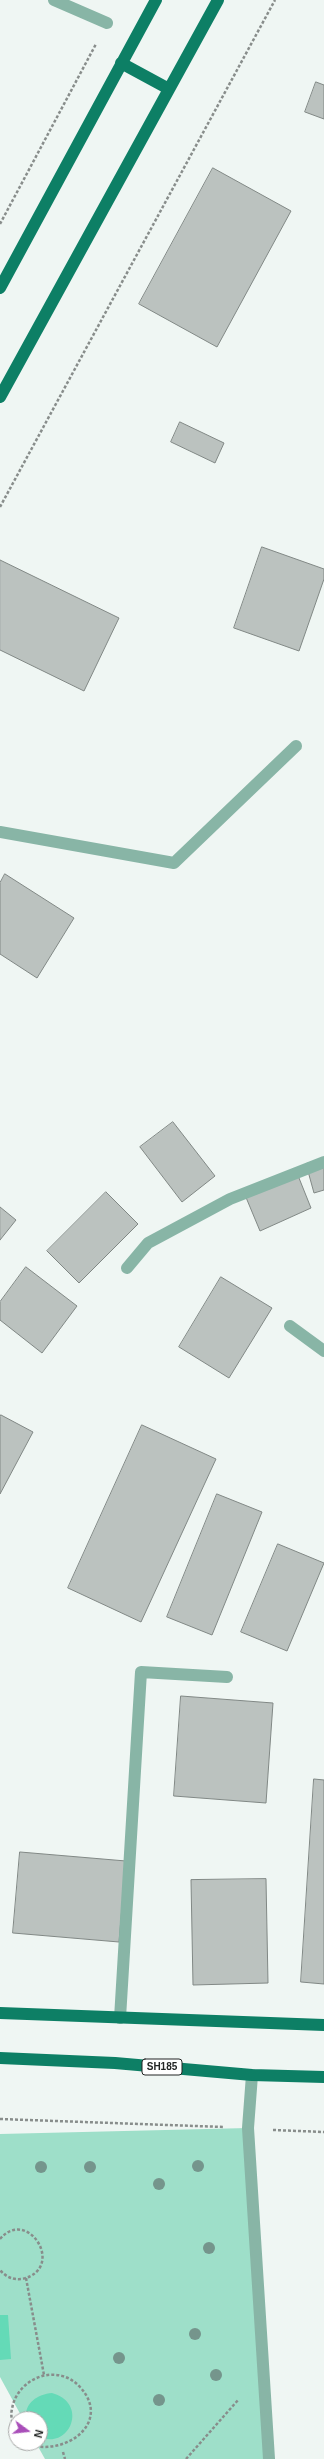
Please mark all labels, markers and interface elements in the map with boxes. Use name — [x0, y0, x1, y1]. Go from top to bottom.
road number: SH185 — [142, 2059, 182, 2075]
north arrow — [8, 2411, 48, 2451]
text: N — [32, 2428, 45, 2439]

